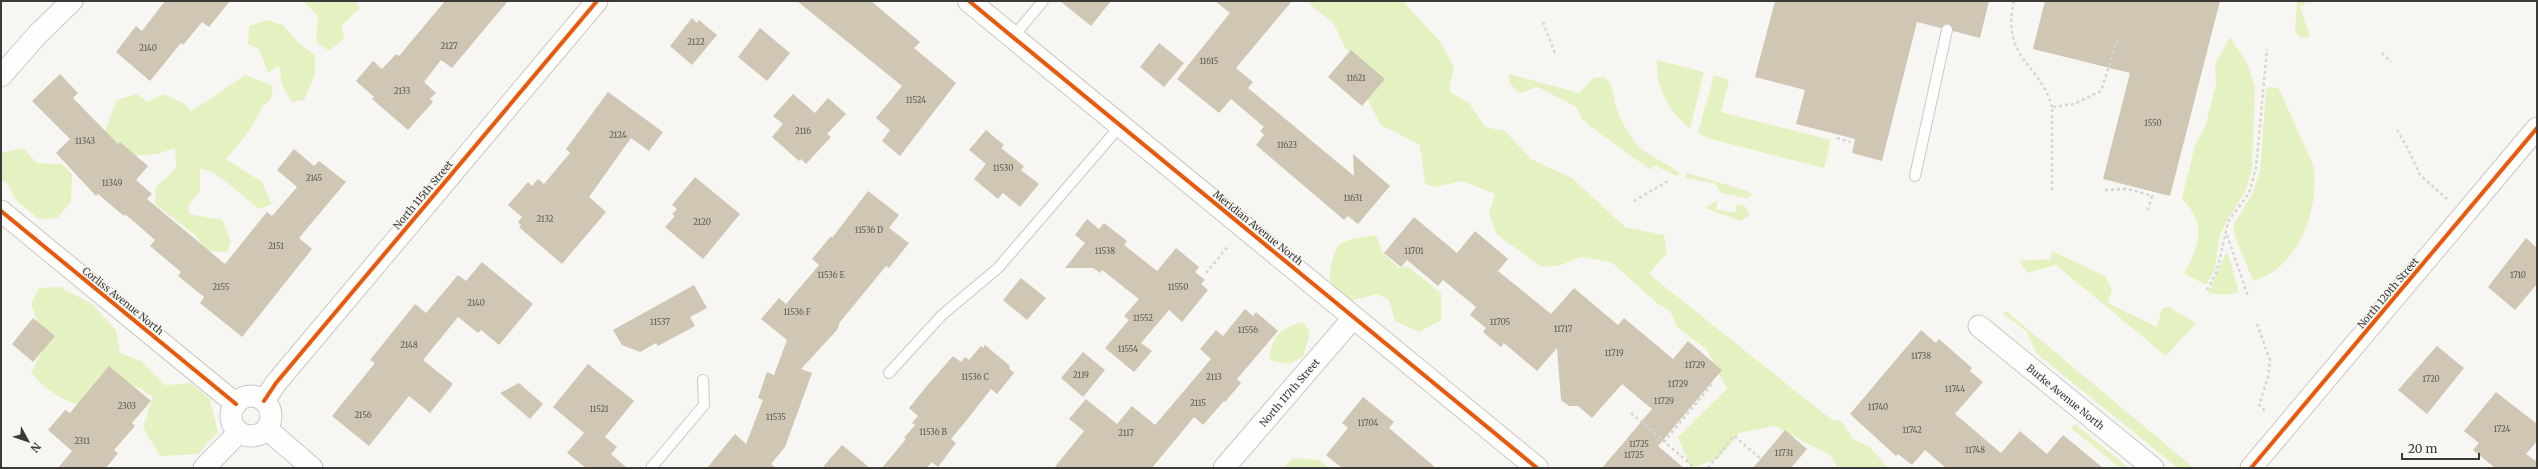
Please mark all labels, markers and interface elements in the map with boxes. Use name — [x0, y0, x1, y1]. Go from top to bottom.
house number: 2122 — [687, 37, 705, 47]
house number: 2127 — [440, 41, 458, 51]
house number: 2140 — [139, 43, 157, 53]
house number: 11615 — [1200, 56, 1219, 66]
house number: 11621 — [1346, 73, 1366, 83]
house number: 2133 — [394, 86, 411, 96]
house number: 11524 — [906, 95, 926, 105]
house number: 1550 — [2144, 118, 2162, 128]
house number: 2116 — [795, 126, 811, 136]
house number: 2124 — [609, 130, 627, 140]
house number: 11343 — [75, 136, 95, 146]
house number: 11623 — [1277, 140, 1298, 150]
street label: North 115th Street — [390, 158, 456, 232]
house number: 11530 — [993, 163, 1013, 173]
house number: 2145 — [306, 173, 323, 183]
house number: 11349 — [102, 178, 122, 188]
street label: Meridian Avenue North — [1210, 188, 1306, 269]
house number: 11631 — [1344, 193, 1363, 203]
house number: 2132 — [537, 214, 554, 224]
house number: 2120 — [693, 217, 711, 227]
house number: 11536 D — [855, 225, 883, 235]
house number: 2151 — [268, 241, 284, 251]
house number: 11538 — [1095, 246, 1115, 256]
house number: 11701 — [1404, 246, 1424, 256]
street label: North 120th Street — [2354, 255, 2422, 331]
street label: Corliss Avenue North — [80, 264, 167, 338]
house number: 11536 E — [817, 270, 846, 280]
house number: 1710 — [2510, 270, 2526, 280]
house number: 2155 — [213, 282, 230, 292]
house number: 11550 — [1168, 282, 1188, 292]
house number: 2140 — [467, 298, 485, 308]
house number: 11536 F — [783, 307, 811, 317]
house number: 11552 — [1133, 313, 1153, 323]
house number: 11537 — [650, 317, 670, 327]
house number: 11705 — [1490, 317, 1511, 327]
house number: 11717 — [1554, 324, 1573, 334]
house number: 11556 — [1238, 325, 1258, 335]
house number: 2148 — [400, 340, 418, 350]
house number: 11554 — [1118, 344, 1138, 354]
house number: 11719 — [1605, 348, 1624, 358]
house number: 11738 — [1911, 351, 1931, 361]
street label: North 117th Street — [1256, 355, 1322, 429]
house number: 11729 — [1685, 360, 1705, 370]
street label: Burke Avenue North — [2024, 361, 2108, 433]
house number: 2119 — [1073, 370, 1089, 380]
house number: 11536 C — [961, 372, 989, 382]
house number: 2113 — [1206, 372, 1222, 382]
house number: 1720 — [2422, 374, 2440, 384]
house number: 11729 — [1668, 379, 1688, 389]
house number: 11744 — [1945, 384, 1965, 394]
house number: 11729 — [1654, 396, 1674, 406]
house number: 2115 — [1190, 398, 1206, 408]
house number: 2303 — [118, 401, 137, 411]
house number: 11740 — [1868, 402, 1888, 412]
house number: 11521 — [589, 404, 609, 414]
house number: 2156 — [354, 410, 372, 420]
house number: 11535 — [766, 412, 786, 422]
house number: 11704 — [1358, 418, 1378, 428]
north arrow — [8, 421, 48, 461]
house number: 1724 — [2493, 424, 2511, 434]
house number: 11742 — [1902, 425, 1922, 435]
house number: 11536 B — [919, 427, 947, 437]
house number: 2117 — [1118, 428, 1134, 438]
scale bar — [2402, 435, 2479, 461]
house number: 2311 — [74, 436, 90, 446]
house number: 11725 — [1629, 439, 1649, 449]
text: N — [27, 440, 44, 455]
text: 20 m — [2408, 441, 2437, 456]
house number: 11748 — [1965, 445, 1985, 455]
house number: 11731 — [1775, 448, 1794, 458]
house number: 11725 — [1624, 450, 1644, 460]

